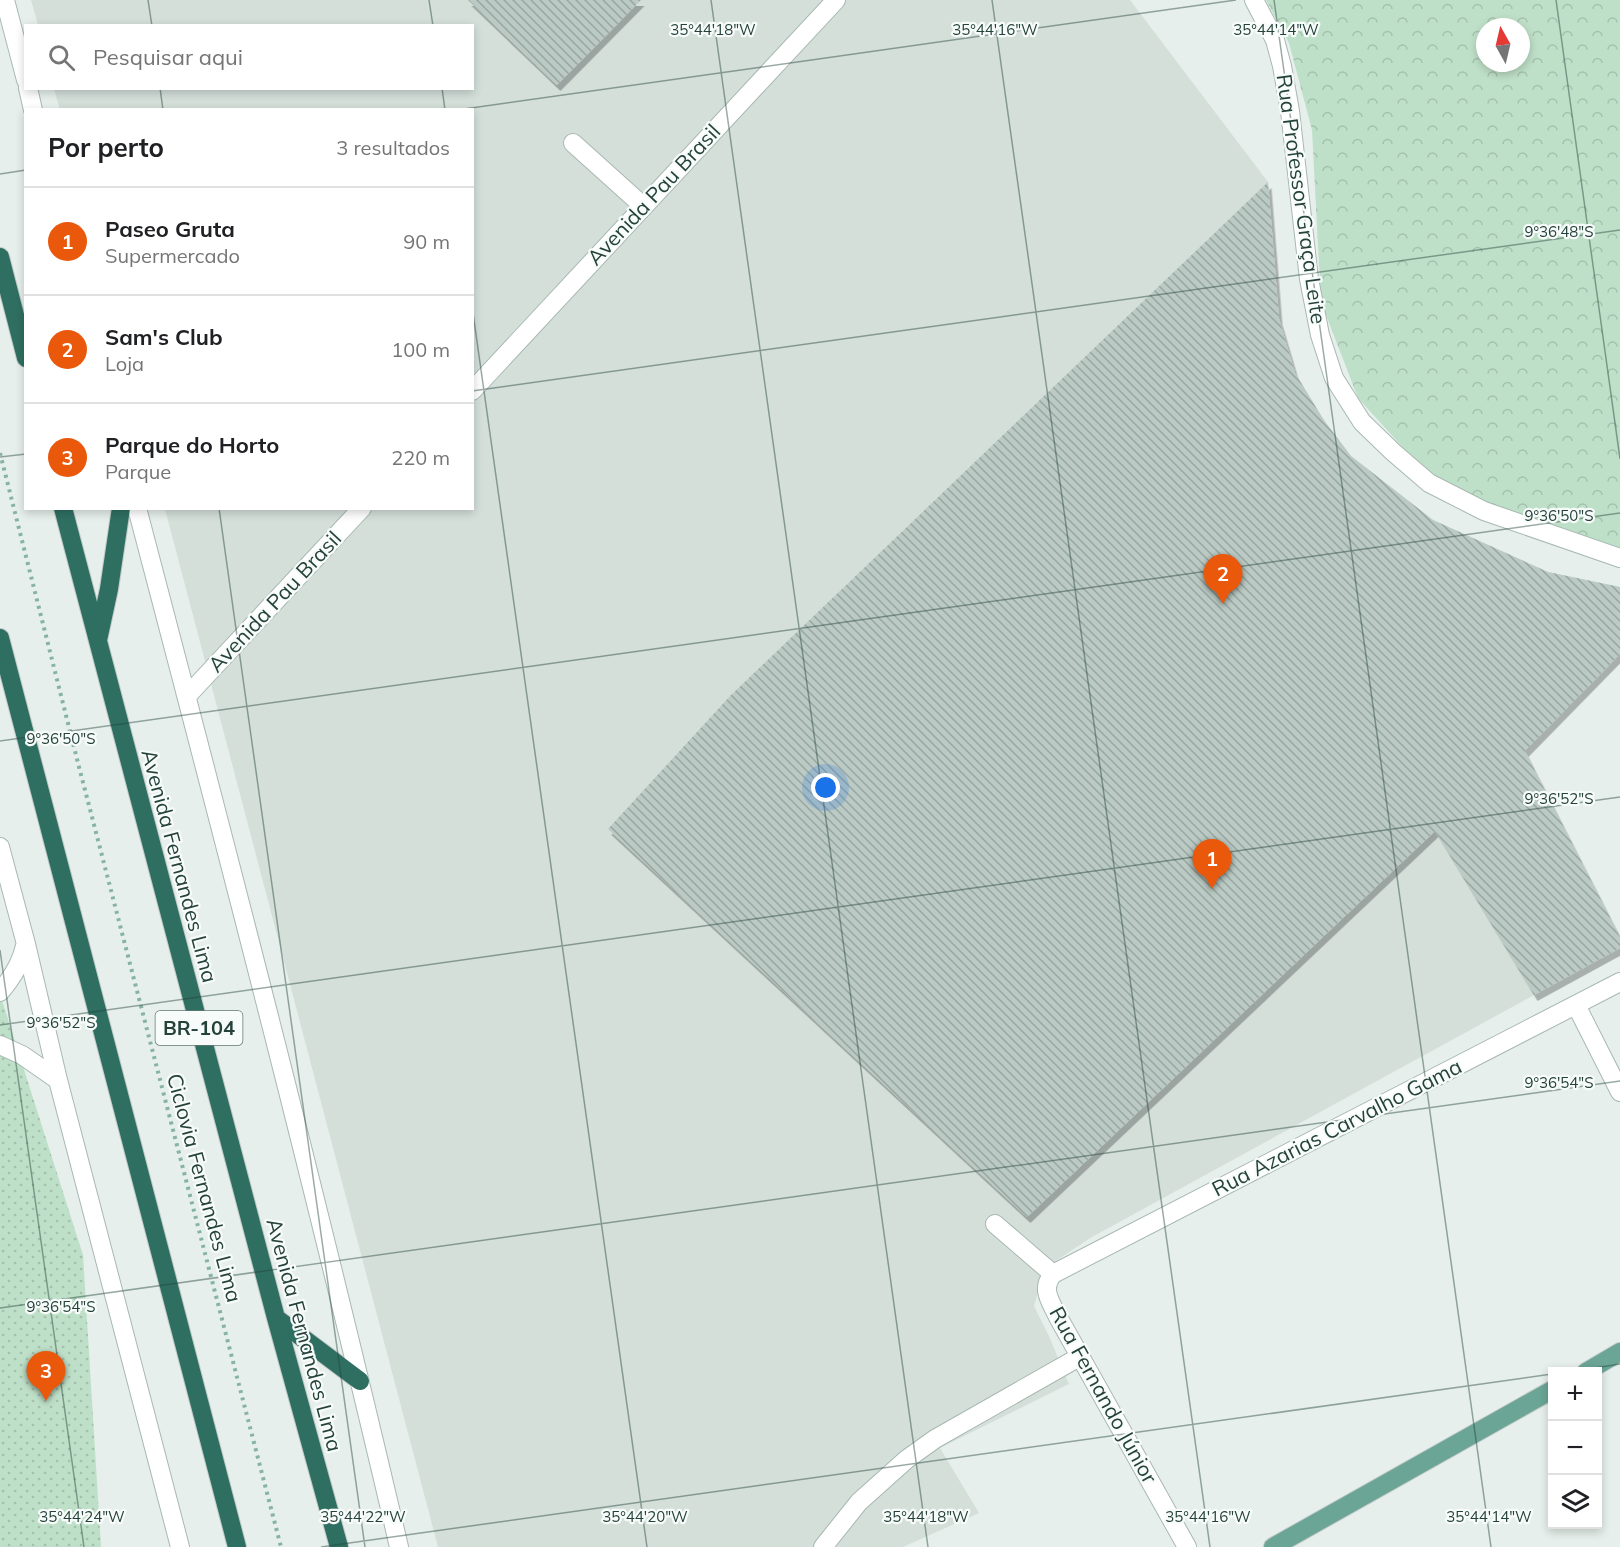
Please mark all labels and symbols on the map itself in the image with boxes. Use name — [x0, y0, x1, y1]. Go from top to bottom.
north arrow — [1476, 18, 1530, 72]
text: 35°44'18"W — [670, 20, 756, 39]
text: 35°44'16"W — [952, 20, 1038, 39]
text: 35°44'14"W — [1233, 20, 1319, 39]
street label: Rua Professor Graça Leite — [1272, 72, 1332, 325]
street label: Avenida Pau Brasil — [581, 118, 725, 270]
text: 9°36'48"S — [1524, 222, 1594, 241]
text: 9°36'50"S — [1524, 506, 1594, 525]
street label: Avenida Pau Brasil — [202, 525, 346, 677]
pin: 2 — [1204, 554, 1242, 604]
text: 9°36'50"S — [26, 729, 96, 748]
street label: Avenida Fernandes Lima — [136, 746, 224, 985]
your location — [811, 773, 840, 802]
text: 9°36'52"S — [1524, 789, 1594, 808]
pin: 1 — [1192, 840, 1232, 889]
road number: BR-104 — [156, 1011, 242, 1045]
text: 9°36'52"S — [26, 1013, 96, 1032]
street label: Rua Azarias Carvalho Gama — [1207, 1053, 1466, 1202]
street label: Ciclovia Fernandes Lima — [162, 1070, 248, 1305]
text: 9°36'54"S — [1524, 1073, 1594, 1092]
street label: Avenida Fernandes Lima — [261, 1215, 349, 1454]
text: 9°36'54"S — [26, 1297, 96, 1316]
street label: Rua Fernando Júnior — [1044, 1301, 1164, 1488]
pin: 3 — [26, 1352, 66, 1401]
text: 35°44'24"W — [39, 1507, 125, 1526]
text: 35°44'22"W — [320, 1507, 406, 1526]
text: 35°44'20"W — [602, 1507, 688, 1526]
text: 35°44'18"W — [883, 1507, 969, 1526]
text: 35°44'16"W — [1165, 1507, 1251, 1526]
text: 35°44'14"W — [1446, 1507, 1532, 1526]

